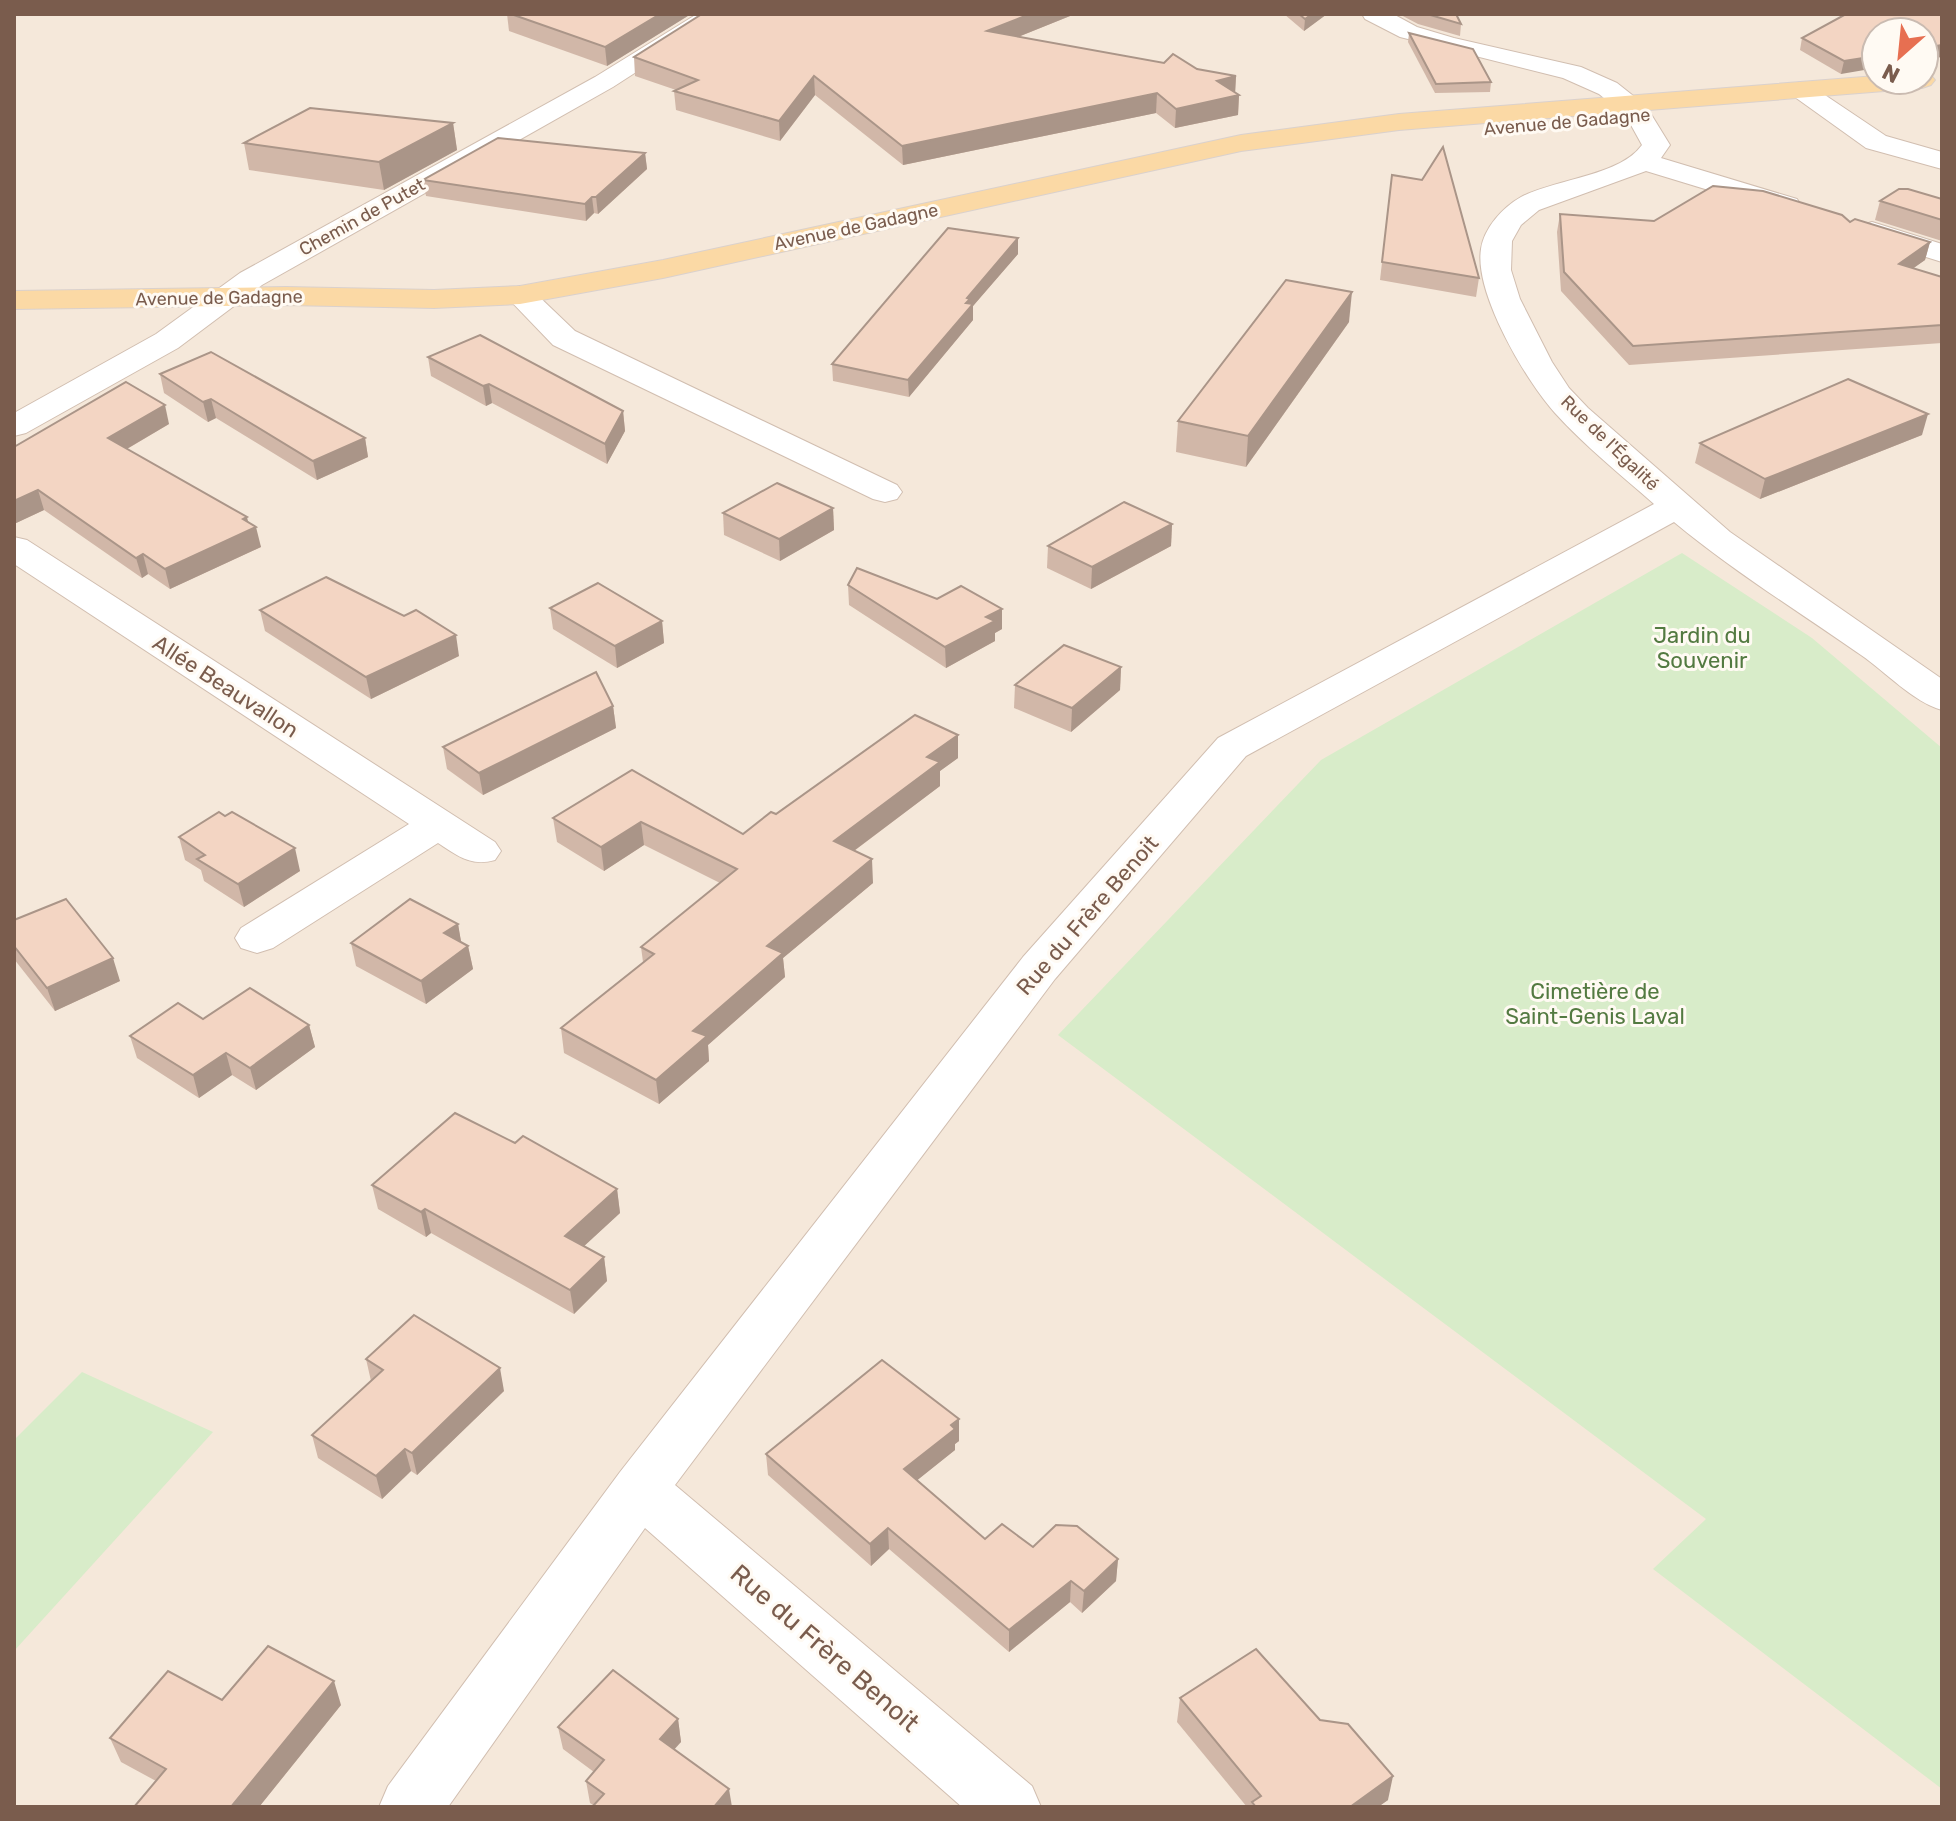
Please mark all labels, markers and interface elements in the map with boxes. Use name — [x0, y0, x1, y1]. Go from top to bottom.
north arrow — [1860, 16, 1940, 96]
text: N — [1878, 58, 1904, 89]
street label: Avenue de Gadagne — [1483, 104, 1651, 140]
street label: Chemin de Putet — [295, 173, 429, 261]
street label: Avenue de Gadagne — [772, 199, 940, 255]
street label: Avenue de Gadagne — [135, 286, 303, 310]
street label: Rue de l'Égalité — [1556, 391, 1664, 495]
park label: Jardin du Souvenir — [1653, 622, 1751, 674]
street label: Allée Beauvallon — [148, 629, 304, 744]
street label: Rue du Frère Benoit — [1011, 830, 1164, 1001]
park label: Cimetière de Saint-Genis Laval — [1505, 978, 1685, 1030]
street label: Rue du Frère Benoit — [724, 1558, 925, 1739]

